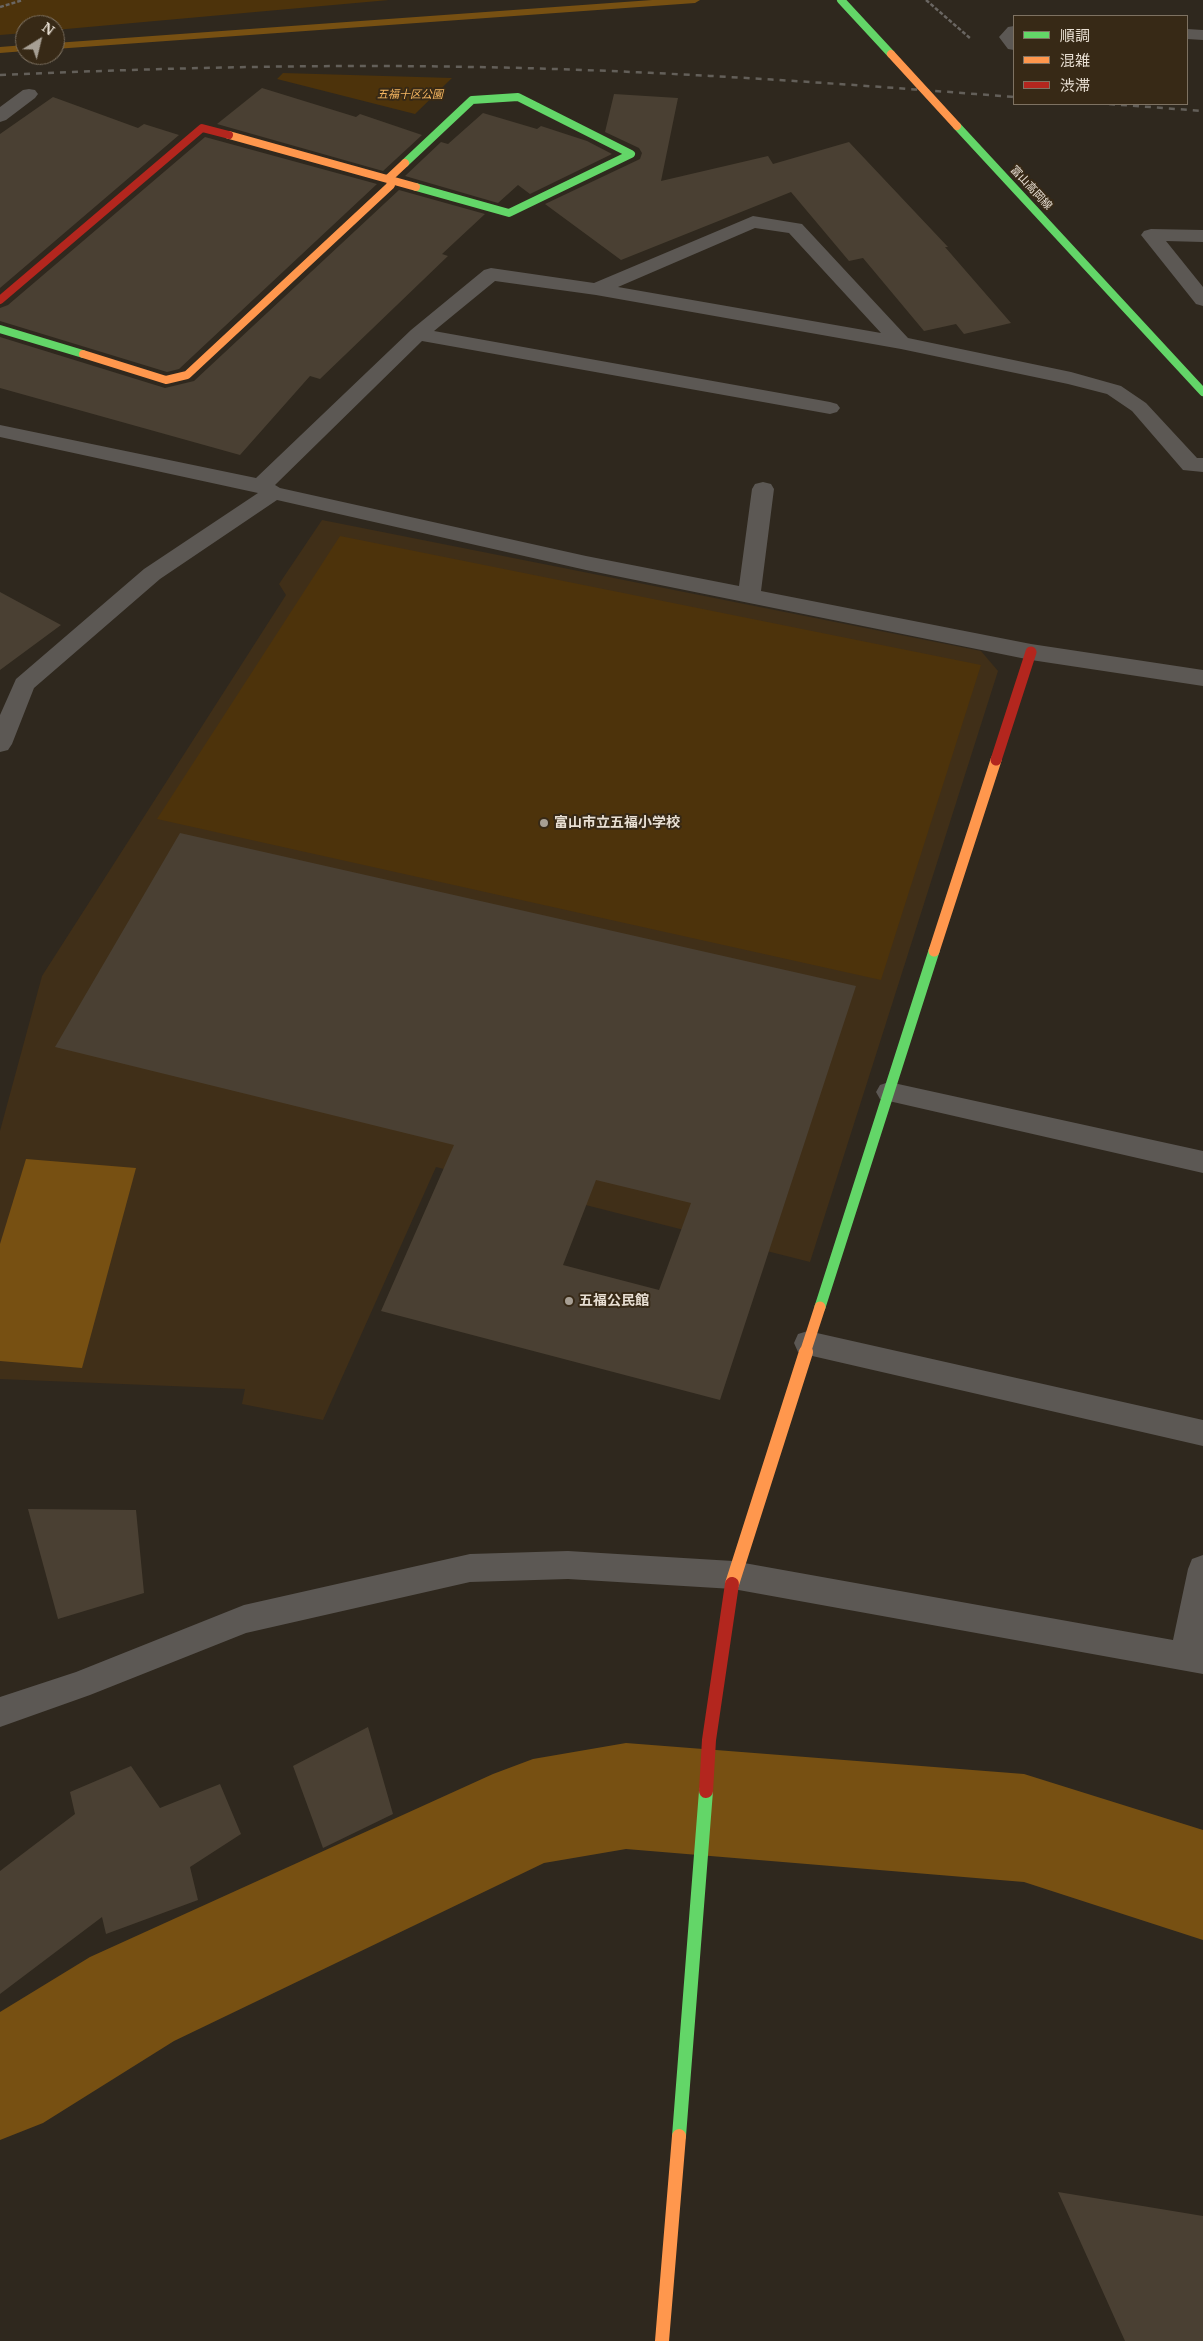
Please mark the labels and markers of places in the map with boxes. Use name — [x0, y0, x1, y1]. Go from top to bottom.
place label: 富山市立五福小学校 — [554, 815, 680, 831]
marker: 富山市立五福小学校 — [538, 817, 550, 829]
place label: 五福公民館 — [579, 1293, 649, 1309]
marker: 五福公民館 — [563, 1295, 575, 1307]

